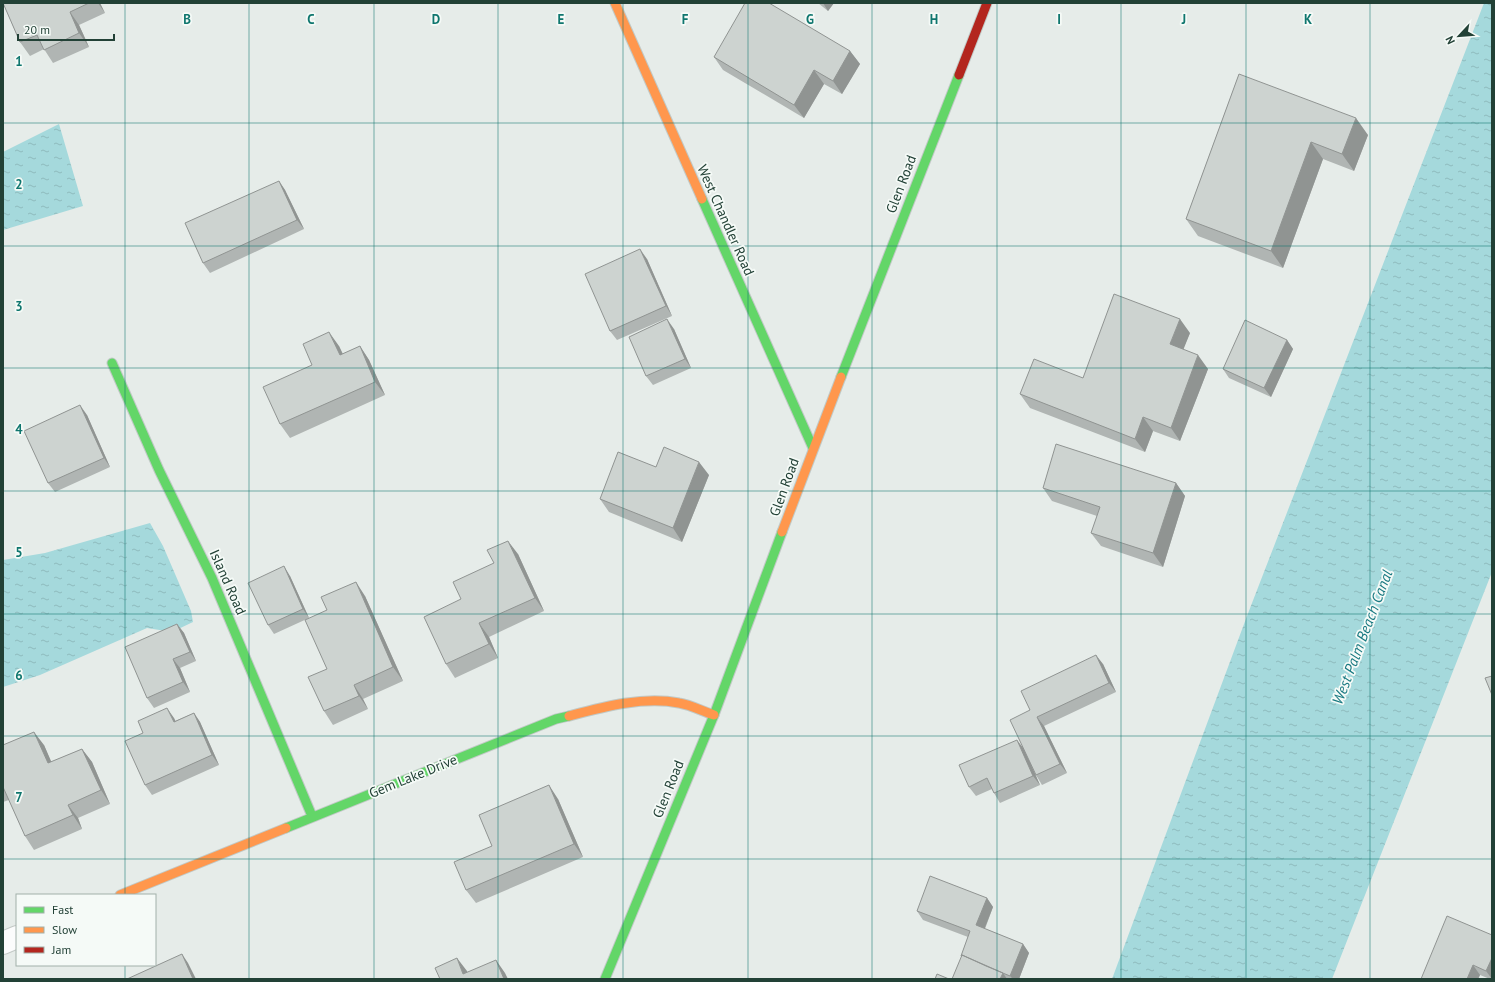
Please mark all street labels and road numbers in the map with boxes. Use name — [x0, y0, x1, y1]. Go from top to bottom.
street label: Glen Road — [882, 152, 920, 216]
street label: West Chandler Road — [693, 162, 759, 278]
street label: Glen Road — [765, 455, 803, 519]
street label: Island Road — [206, 547, 250, 617]
street label: Gem Lake Drive — [366, 750, 460, 802]
street label: Glen Road — [648, 757, 688, 821]

